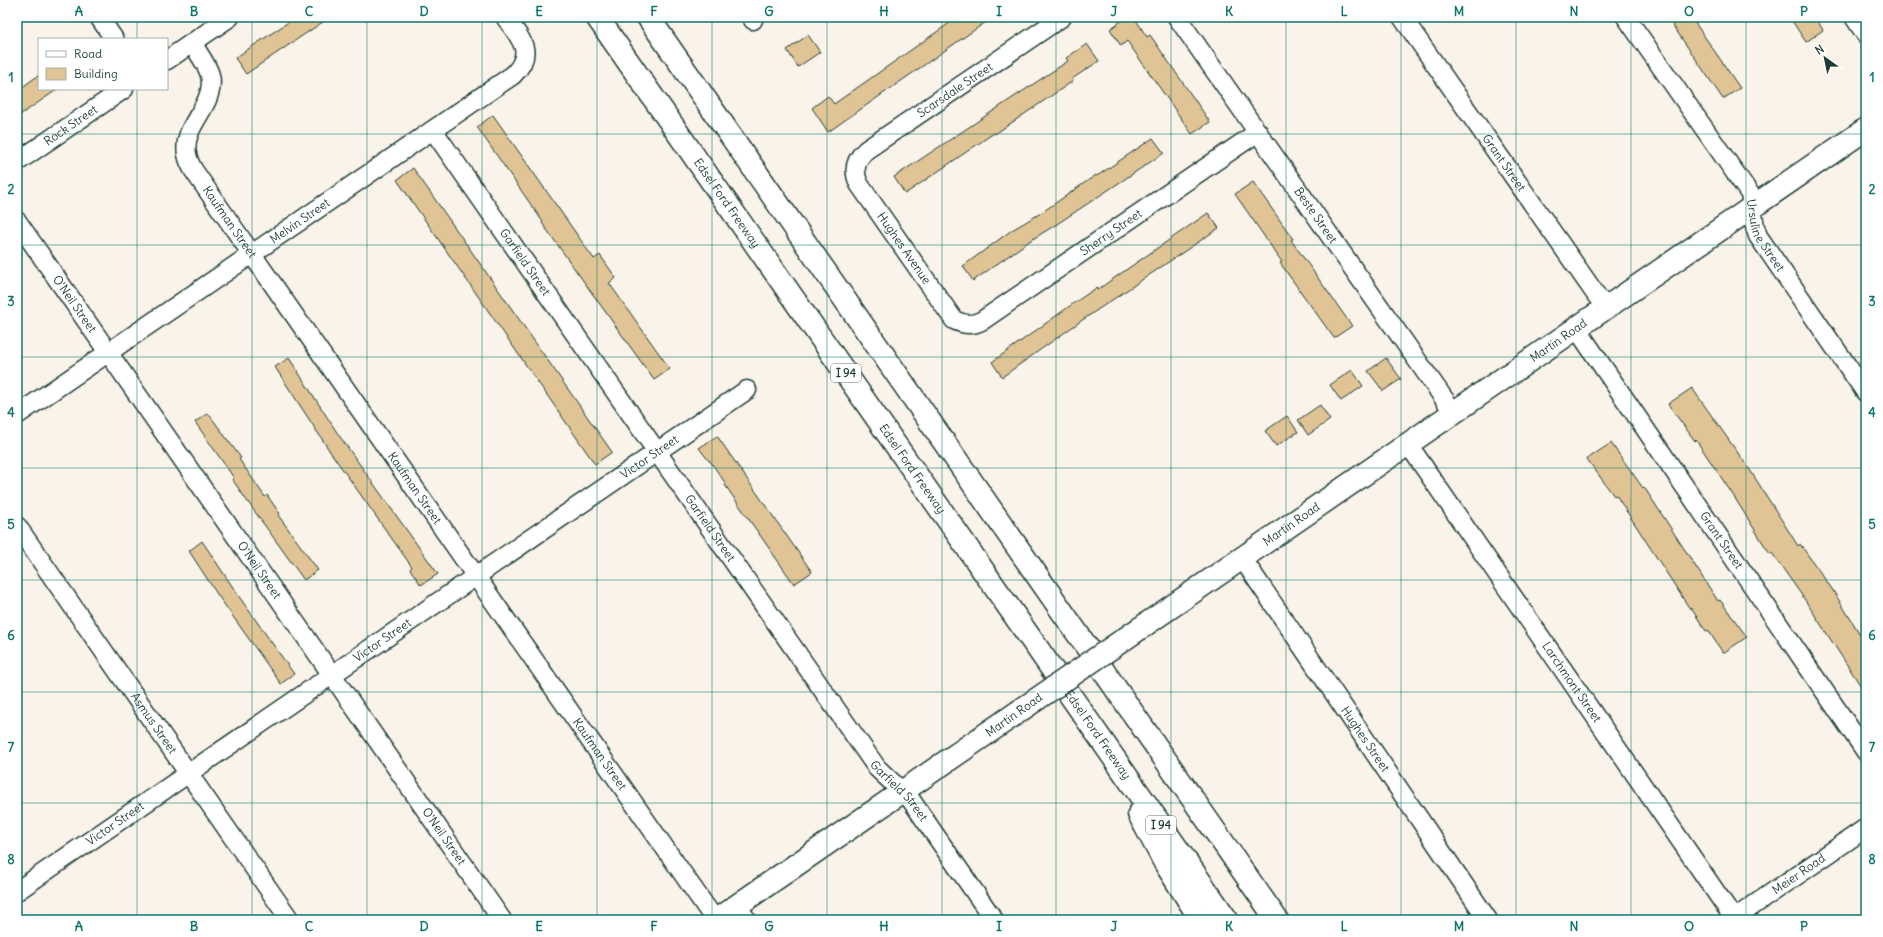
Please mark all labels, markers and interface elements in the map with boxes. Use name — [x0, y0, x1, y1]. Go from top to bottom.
text: A — [75, 3, 84, 20]
text: B — [190, 3, 199, 20]
text: C — [305, 3, 314, 20]
text: D — [419, 3, 429, 20]
text: E — [535, 3, 543, 20]
text: F — [650, 3, 658, 20]
text: G — [764, 3, 774, 20]
text: H — [879, 3, 889, 20]
text: I — [996, 3, 1002, 20]
text: J — [1111, 3, 1118, 20]
text: K — [1225, 3, 1234, 20]
text: L — [1340, 3, 1348, 20]
text: M — [1454, 3, 1464, 20]
text: N — [1570, 3, 1578, 20]
text: O — [1684, 3, 1694, 20]
text: P — [1800, 3, 1808, 20]
legend — [38, 38, 168, 90]
north arrow — [1805, 38, 1845, 78]
text: N — [1813, 42, 1827, 58]
text: Road — [74, 46, 102, 61]
street label: Scarsdale Street — [914, 59, 995, 120]
text: Building — [74, 66, 118, 81]
text: 1 — [8, 69, 14, 86]
text: 1 — [1869, 69, 1875, 86]
street label: Rock Street — [41, 101, 100, 148]
street label: Grant Street — [1479, 131, 1529, 194]
street label: Edsel Ford Freeway — [691, 155, 764, 251]
text: 2 — [7, 181, 15, 198]
text: 2 — [1868, 181, 1876, 198]
street label: Kaufman Street — [200, 183, 260, 261]
street label: Beste Street — [1291, 184, 1341, 246]
street label: Melvin Street — [267, 195, 332, 246]
street label: Ursuline Street — [1744, 198, 1788, 274]
street label: Sherry Street — [1077, 206, 1145, 258]
street label: Hughes Avenue — [874, 209, 935, 287]
street label: Garfield Street — [497, 225, 554, 298]
street label: O'Neil Street — [50, 272, 100, 335]
text: 3 — [7, 293, 15, 310]
text: 3 — [1868, 293, 1876, 310]
street label: Martin Road — [1527, 315, 1590, 365]
road number: I 94 — [831, 364, 861, 382]
text: 4 — [7, 404, 15, 421]
text: 4 — [1868, 404, 1876, 421]
street label: Edsel Ford Freeway — [876, 421, 949, 516]
street label: Victor Street — [617, 431, 681, 482]
street label: Kaufman Street — [385, 449, 445, 527]
street label: Garfield Street — [682, 491, 739, 564]
street label: Martin Road — [1260, 499, 1323, 549]
street label: Grant Street — [1697, 509, 1747, 572]
text: 5 — [7, 516, 15, 533]
text: 5 — [1868, 516, 1876, 533]
street label: O'Neil Street — [235, 538, 285, 602]
street label: Victor Street — [350, 615, 414, 665]
text: 6 — [7, 627, 15, 644]
text: 6 — [1868, 627, 1876, 644]
street label: Larchmont Street — [1539, 639, 1605, 725]
street label: Edsel Ford Freeway — [1062, 687, 1135, 782]
street label: Martin Road — [982, 689, 1045, 740]
street label: Asmus Street — [128, 690, 180, 756]
street label: Hughes Street — [1338, 703, 1393, 775]
street label: Kaufman Street — [570, 715, 630, 793]
text: 7 — [8, 739, 15, 756]
text: 7 — [1869, 739, 1876, 756]
street label: Garfield Street — [867, 757, 931, 824]
street label: Victor Street — [83, 798, 147, 848]
street label: O'Neil Street — [419, 804, 470, 868]
road number: I 94 — [1146, 816, 1176, 834]
street label: Meier Road — [1769, 850, 1828, 897]
text: 8 — [7, 851, 15, 868]
text: 8 — [1868, 851, 1876, 868]
text: A — [75, 918, 84, 935]
text: B — [190, 918, 199, 935]
text: C — [305, 918, 314, 935]
text: D — [419, 918, 429, 935]
text: E — [535, 918, 543, 935]
text: F — [650, 918, 658, 935]
text: G — [764, 918, 774, 935]
text: H — [879, 918, 889, 935]
text: I — [996, 918, 1002, 935]
text: J — [1111, 918, 1118, 935]
text: K — [1225, 918, 1234, 935]
text: L — [1340, 918, 1348, 935]
text: M — [1454, 918, 1464, 935]
text: N — [1570, 918, 1578, 935]
text: O — [1684, 918, 1694, 935]
text: P — [1800, 918, 1808, 935]

